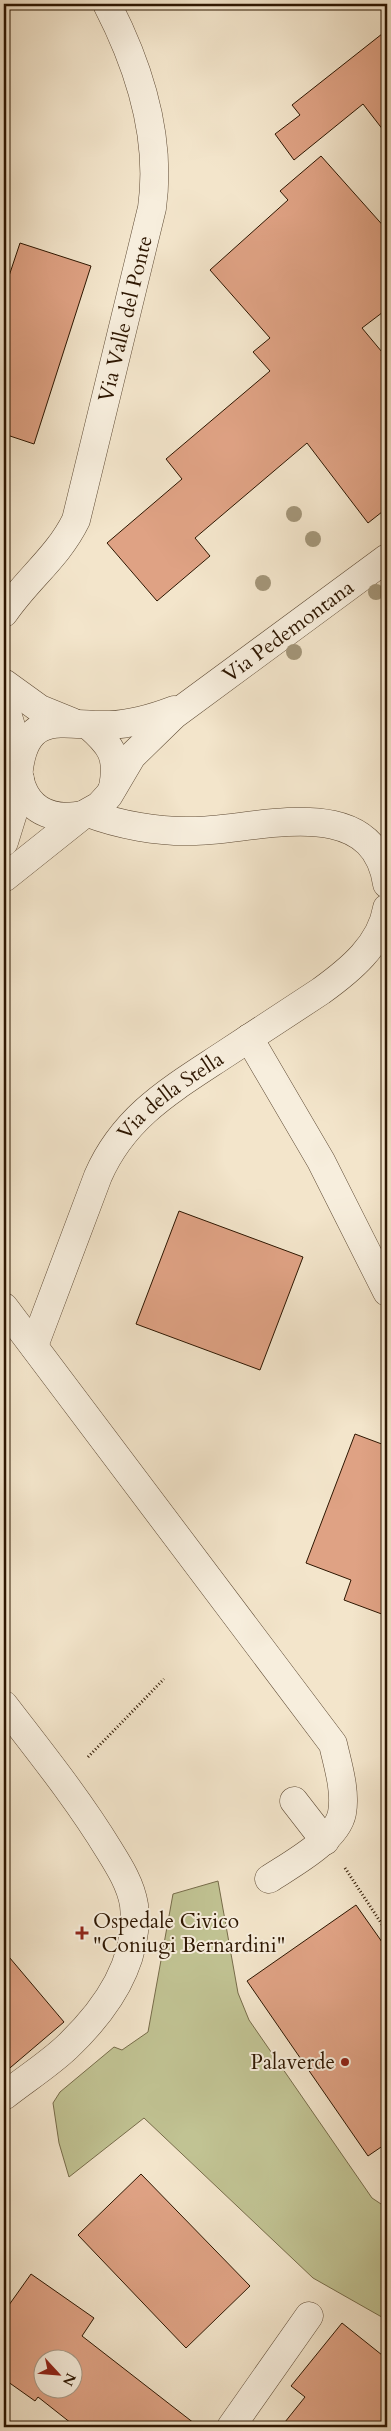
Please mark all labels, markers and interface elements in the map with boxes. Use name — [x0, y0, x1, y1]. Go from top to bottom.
street label: Via Valle del Ponte — [91, 233, 159, 405]
street label: Via Pedemontana — [216, 573, 360, 689]
street label: Via della Stella — [110, 1044, 229, 1146]
place label: Ospedale Civico "Coniugi Bernardini" — [93, 1907, 285, 1960]
marker: Ospedale Civico "Coniugi Bernardini" — [75, 1926, 89, 1940]
place label: Palaverde — [251, 2048, 335, 2077]
marker: Palaverde — [339, 2056, 351, 2068]
north arrow — [32, 2348, 82, 2398]
text: N — [58, 2370, 80, 2389]

